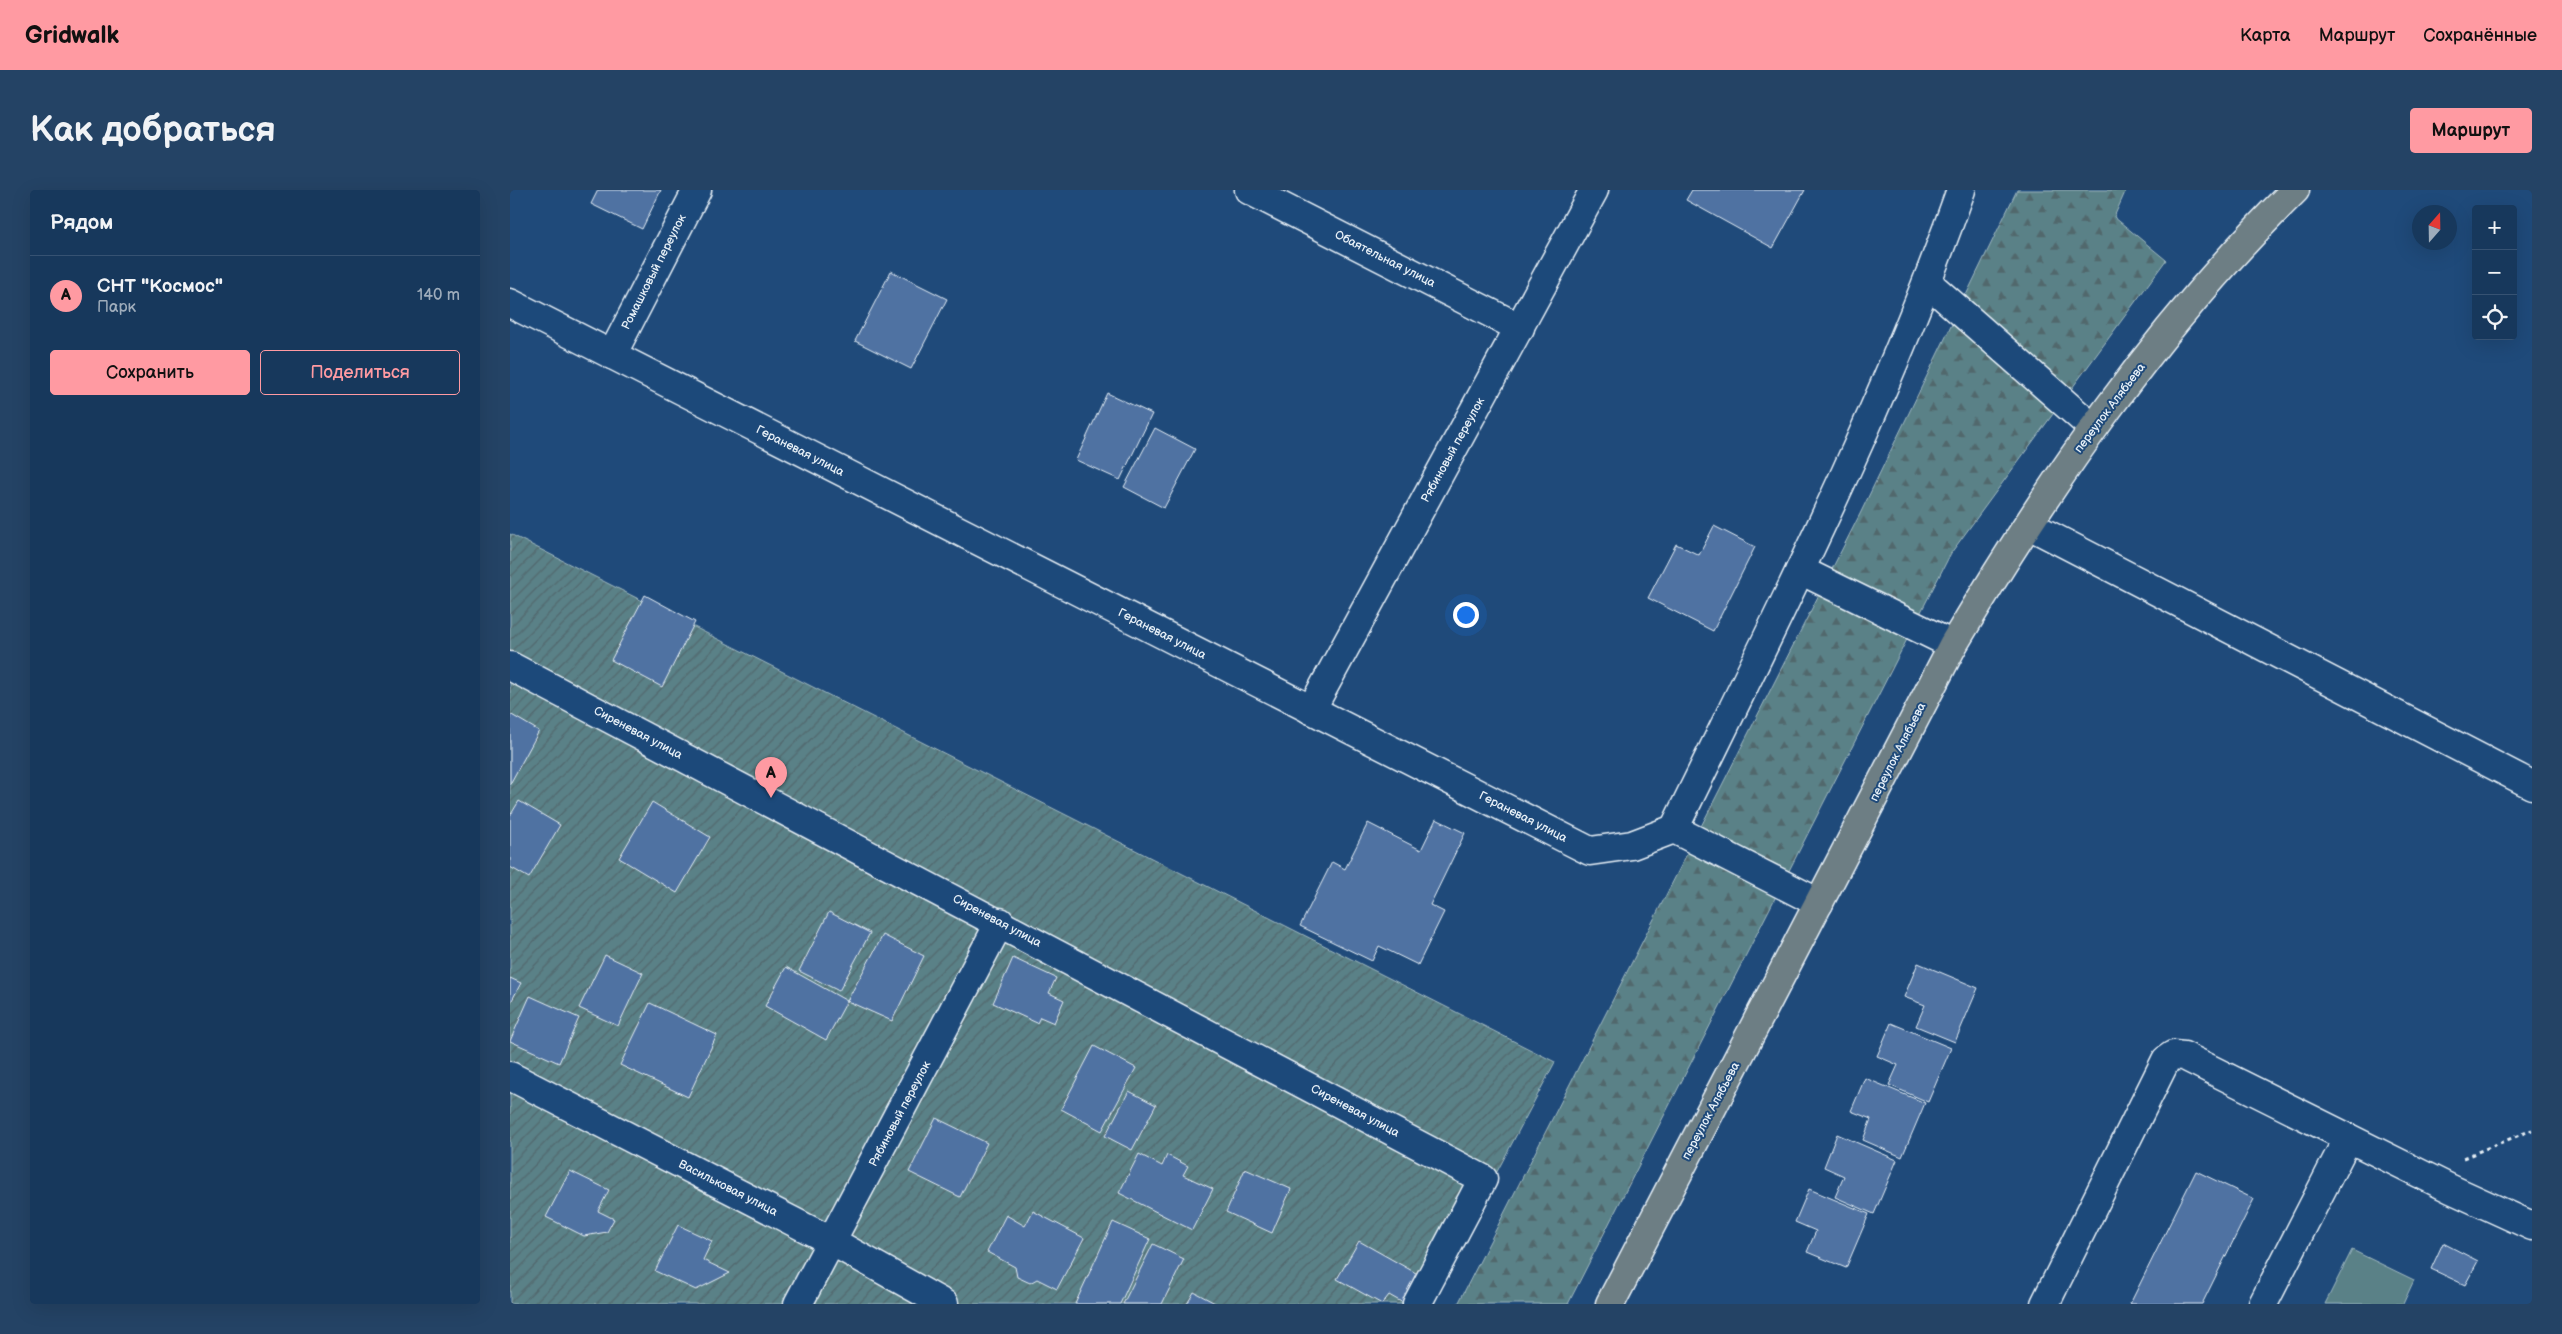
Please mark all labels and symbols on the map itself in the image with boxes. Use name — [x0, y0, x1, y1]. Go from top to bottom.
north arrow — [2412, 205, 2457, 250]
street label: Ромашковый переулок — [618, 211, 690, 332]
street label: Обаятельная улица — [1332, 227, 1438, 291]
street label: переулок Алябьева — [2071, 360, 2149, 456]
street label: Рябиновый переулок — [1418, 394, 1488, 505]
street label: Гераневая улица — [753, 422, 847, 480]
your location — [1453, 602, 1479, 628]
street label: Гераневая улица — [1115, 605, 1209, 663]
street label: переулок Алябьева — [1867, 700, 1929, 804]
street label: Сиреневая улица — [591, 703, 685, 763]
pin: A — [755, 757, 787, 798]
street label: Гераневая улица — [1476, 788, 1570, 846]
street label: Сиреневая улица — [950, 891, 1044, 951]
street label: Рябиновый переулок — [866, 1058, 935, 1169]
street label: переулок Алябьева — [1679, 1060, 1743, 1162]
street label: Сиреневая улица — [1308, 1081, 1402, 1141]
street label: Васильковая улица — [676, 1157, 780, 1219]

